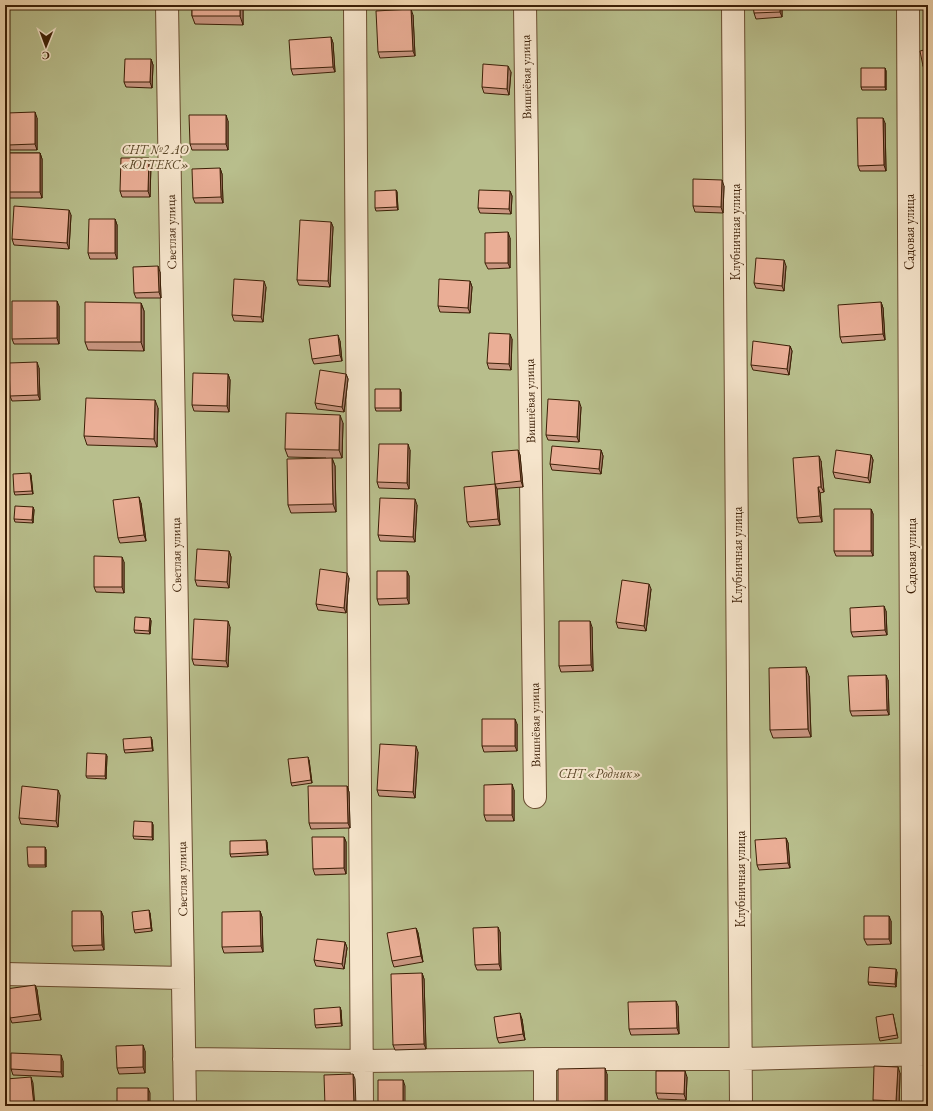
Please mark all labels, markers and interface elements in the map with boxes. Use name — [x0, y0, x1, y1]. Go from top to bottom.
north arrow — [26, 26, 66, 66]
street label: Вишнёвая улица — [517, 34, 535, 120]
text: С — [42, 49, 50, 63]
park label: СНТ №2 АО «ЮГТЕКС» — [121, 141, 190, 173]
street label: Клубничная улица — [727, 183, 744, 280]
street label: Садовая улица — [901, 193, 918, 270]
street label: Светлая улица — [162, 194, 180, 270]
street label: Вишнёвая улица — [521, 358, 539, 444]
street label: Клубничная улица — [729, 506, 746, 603]
street label: Светлая улица — [167, 517, 185, 593]
street label: Садовая улица — [903, 517, 920, 594]
street label: Вишнёвая улица — [526, 682, 544, 768]
park label: СНТ «Родник» — [559, 765, 641, 782]
street label: Клубничная улица — [732, 830, 749, 927]
street label: Светлая улица — [173, 841, 191, 917]

